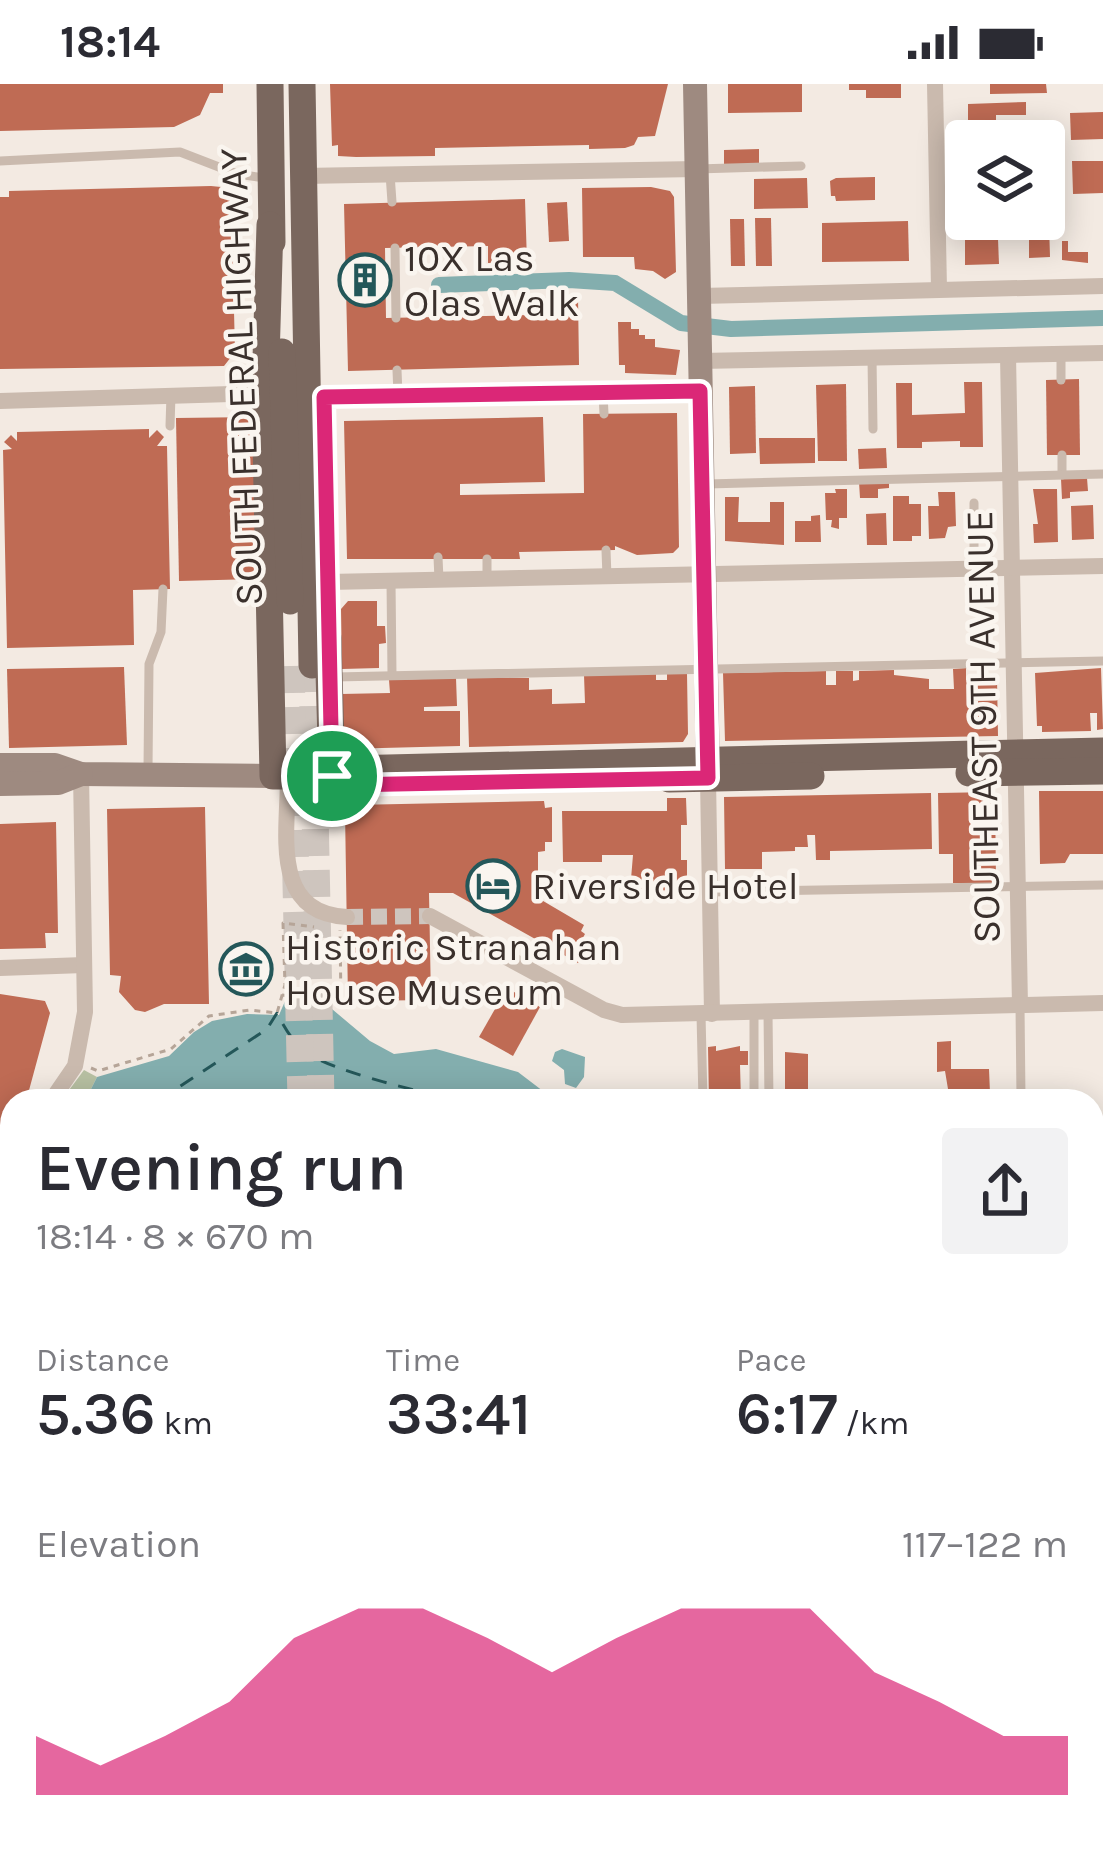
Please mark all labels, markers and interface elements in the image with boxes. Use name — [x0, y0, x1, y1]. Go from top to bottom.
text: 18:14 — [60, 16, 160, 68]
map controls — [945, 120, 1065, 240]
button: layers — [945, 120, 1065, 240]
street label: SOUTH FEDERAL HIGHWAY — [210, 147, 272, 606]
place label: 10X Las Olas Walk — [404, 235, 579, 326]
building icon: 10X Las Olas Walk — [337, 252, 393, 308]
street label: SOUTHEAST 9TH AVENUE — [956, 510, 1010, 944]
pin — [281, 725, 383, 827]
icon: arrive — [299, 743, 365, 809]
hotel icon: Riverside Hotel — [465, 858, 521, 914]
place label: Riverside Hotel — [532, 863, 799, 909]
place label: Historic Stranahan House Museum — [285, 924, 622, 1015]
museum icon: Historic Stranahan House Museum — [218, 941, 274, 997]
button: share — [942, 1128, 1068, 1254]
text: Evening run — [36, 1129, 407, 1207]
text: 18:14 · 8 × 670 m — [36, 1213, 315, 1259]
text: Distance — [36, 1341, 169, 1379]
text: Time — [386, 1341, 460, 1379]
text: Pace — [736, 1341, 806, 1379]
text: 5.36 — [36, 1379, 156, 1449]
text: 33:41 — [386, 1379, 531, 1449]
text: 6:17 — [736, 1379, 838, 1449]
text: km — [156, 1404, 213, 1442]
text: /km — [838, 1404, 909, 1442]
text: Elevation — [36, 1521, 201, 1567]
text: 117–122 m — [902, 1521, 1068, 1567]

